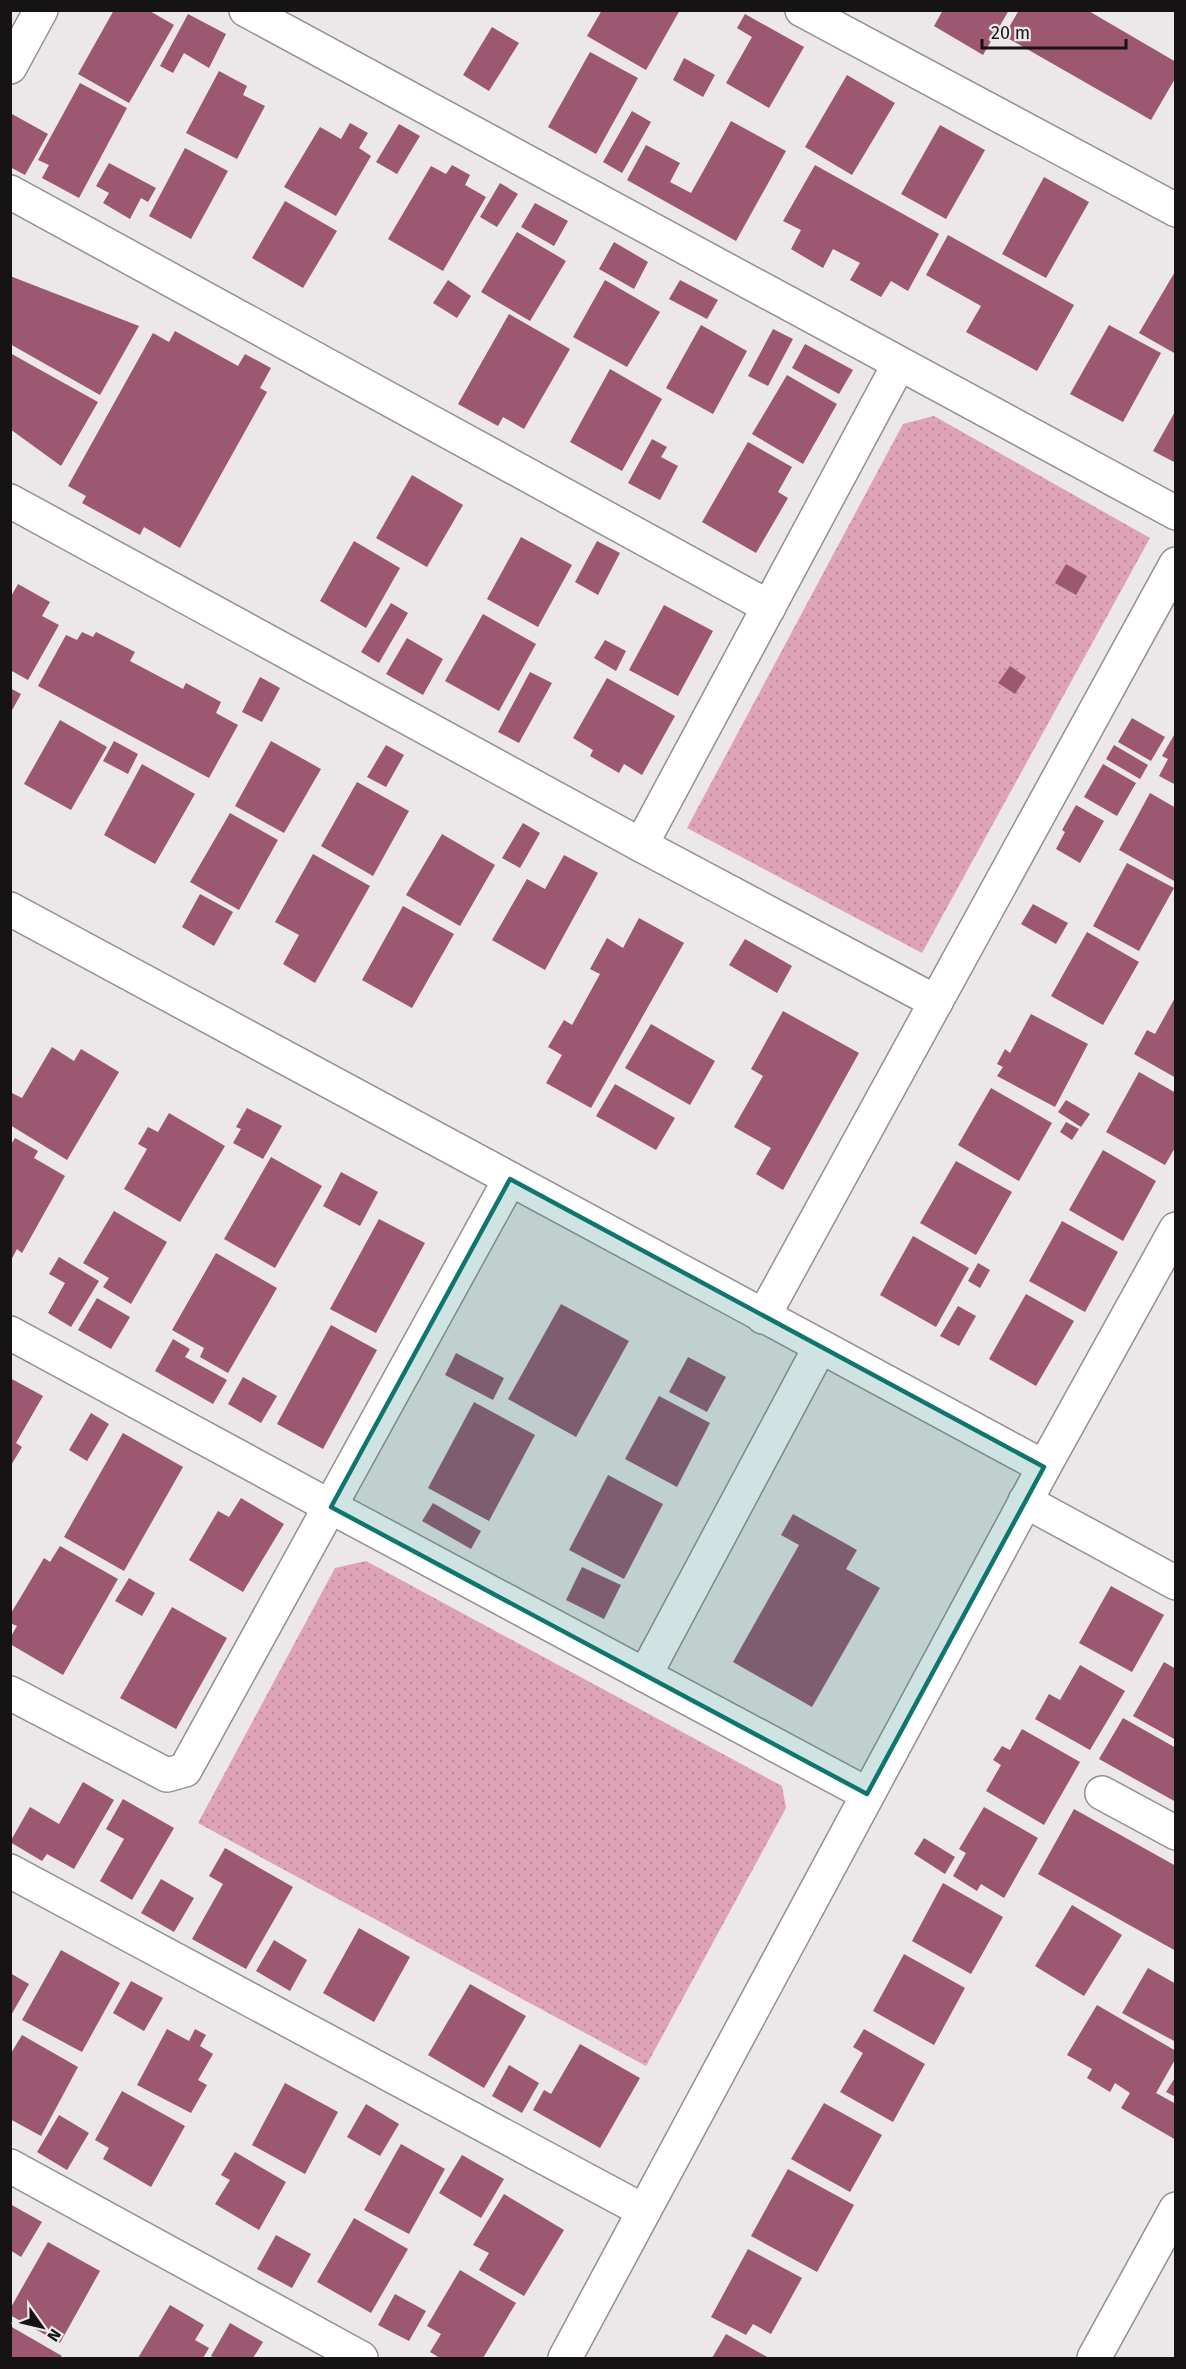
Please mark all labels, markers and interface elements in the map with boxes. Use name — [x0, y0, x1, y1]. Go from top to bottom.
scale bar — [982, 12, 1126, 50]
text: 20 m — [991, 22, 1030, 44]
north arrow — [12, 2297, 72, 2357]
text: N — [43, 2325, 65, 2345]

